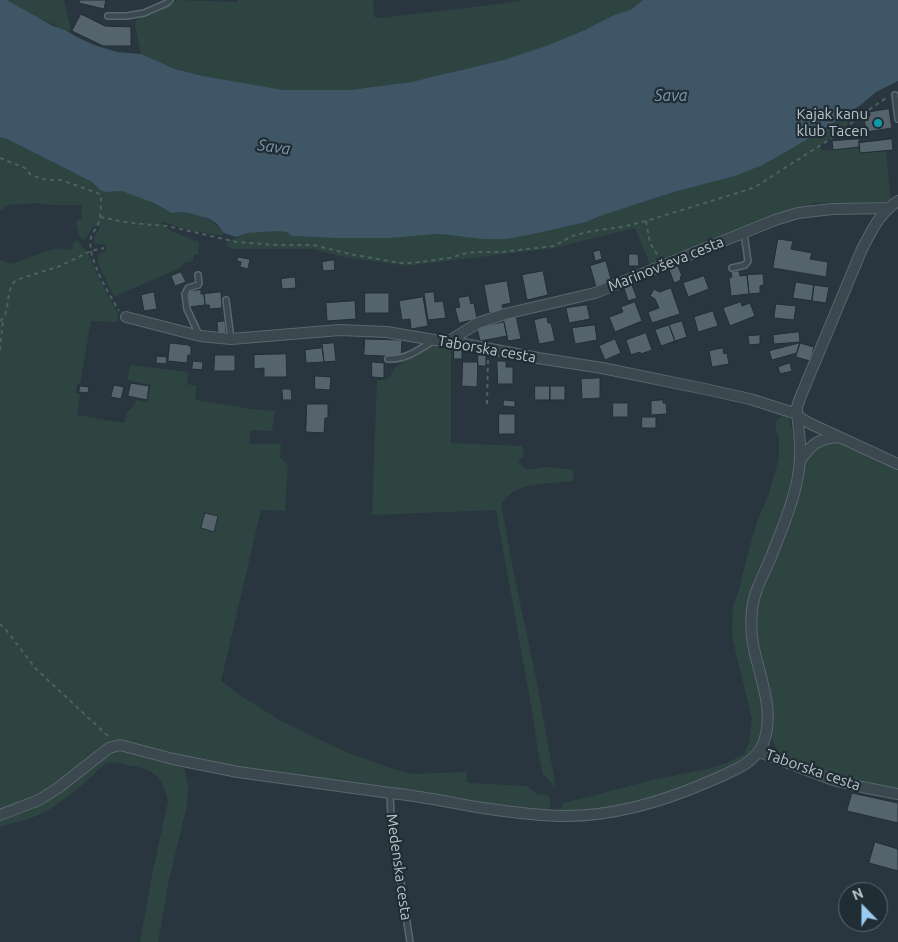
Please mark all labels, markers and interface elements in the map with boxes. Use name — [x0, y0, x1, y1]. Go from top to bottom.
water label: Sava — [655, 86, 687, 106]
place label: Kajak kanu klub Tacen — [796, 105, 868, 140]
marker: Kajak kanu klub Tacen — [872, 117, 884, 129]
water label: Sava — [256, 135, 292, 159]
street label: Marinovševa cesta — [605, 233, 727, 295]
street label: Taborska cesta — [437, 332, 537, 366]
street label: Taborska cesta — [763, 745, 863, 795]
street label: Medenska cesta — [383, 813, 415, 921]
north arrow — [838, 882, 888, 932]
text: N — [850, 885, 866, 903]

